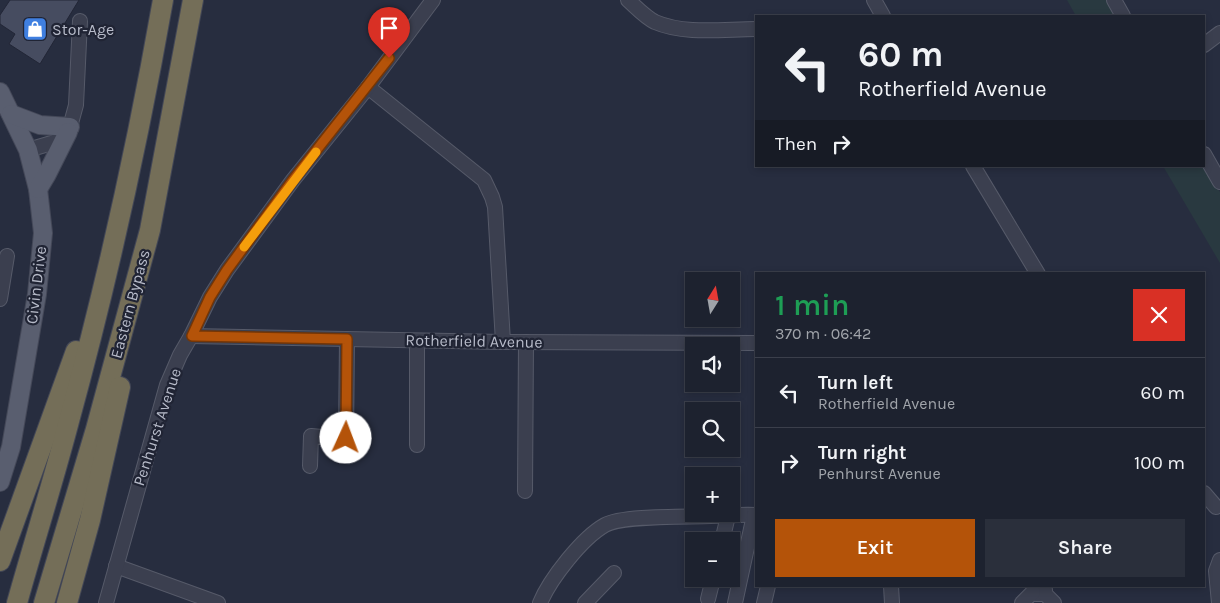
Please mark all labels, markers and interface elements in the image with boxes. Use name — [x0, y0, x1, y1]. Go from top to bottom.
pin — [368, 7, 410, 58]
icon: arrive — [375, 14, 403, 42]
shop icon: Stor-Age — [22, 16, 48, 42]
place label: Stor-Age — [52, 20, 114, 39]
text: 60 m — [858, 34, 943, 75]
icon: left — [775, 35, 840, 100]
text: Rotherfield Avenue — [858, 76, 1047, 102]
icon: right — [827, 130, 855, 158]
text: Then — [775, 133, 817, 155]
street label: Civin Drive — [22, 245, 50, 325]
street label: Eastern Bypass — [106, 247, 154, 361]
north arrow — [685, 272, 740, 328]
map controls — [685, 272, 740, 587]
text: 1 min — [775, 287, 849, 323]
button: close — [1133, 289, 1185, 341]
text: 370 m · 06:42 — [775, 324, 871, 343]
street label: Rotherfield Avenue — [405, 330, 543, 352]
button: sound — [685, 337, 740, 392]
street label: Penhurst Avenue — [129, 366, 185, 488]
text: Turn left — [818, 372, 893, 394]
icon: left — [775, 379, 803, 407]
text: 60 m — [1141, 382, 1185, 404]
text: Rotherfield Avenue — [818, 394, 955, 413]
button: search — [685, 402, 740, 457]
position arrow — [319, 411, 371, 463]
text: Turn right — [818, 442, 907, 464]
icon: right — [775, 449, 803, 477]
text: 100 m — [1134, 452, 1185, 474]
text: Penhurst Avenue — [818, 464, 941, 483]
button: + — [685, 467, 740, 522]
button: Exit — [775, 519, 975, 577]
button: Share — [985, 519, 1185, 577]
button: − — [685, 532, 740, 587]

